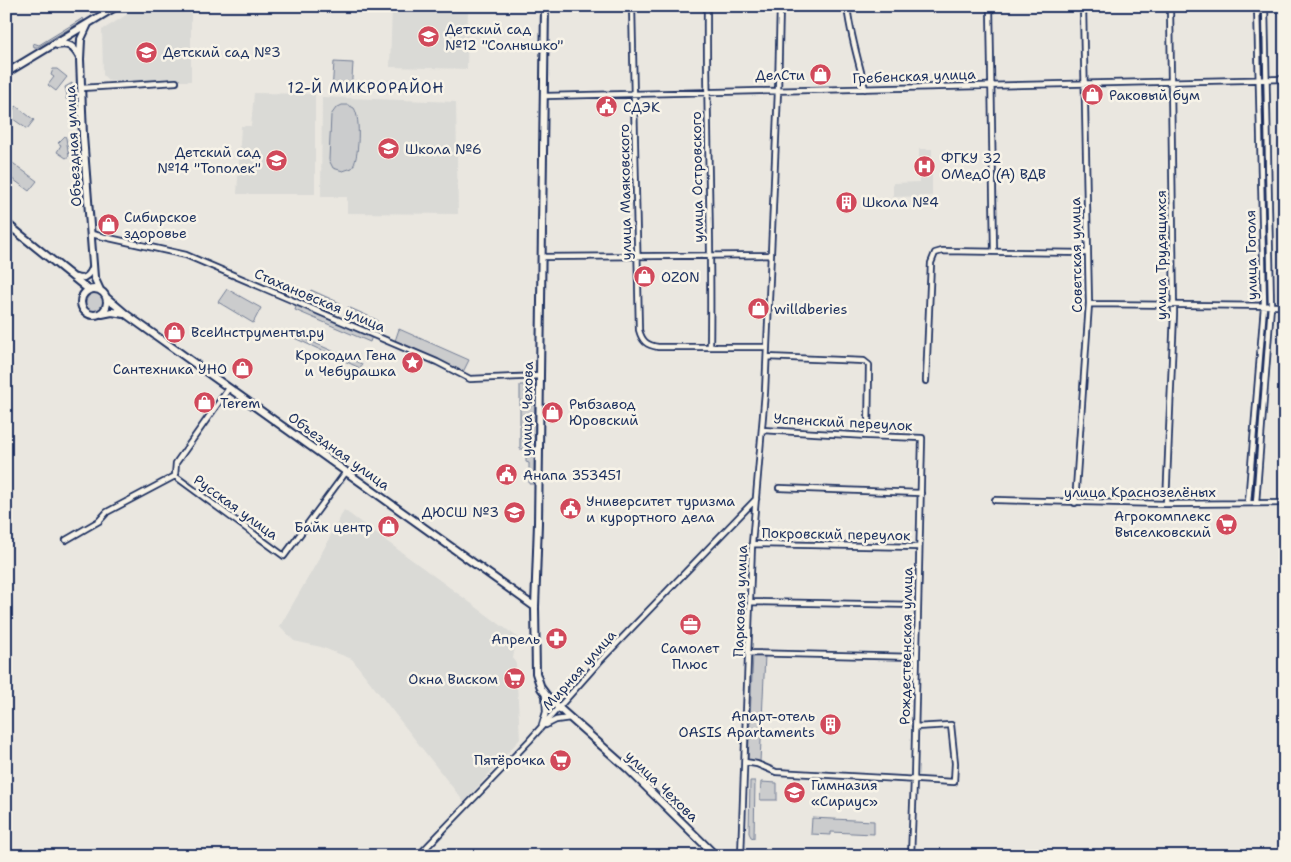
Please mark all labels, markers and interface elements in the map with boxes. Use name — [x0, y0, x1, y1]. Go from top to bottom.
place label: Детский сад №12 "Солнышко" — [445, 20, 564, 54]
school or university icon: Детский сад №12 "Солнышко" — [417, 25, 441, 49]
school or university icon: Детский сад №3 — [135, 40, 159, 64]
place label: Детский сад №3 — [163, 43, 281, 61]
shop icon: ДелСти — [809, 63, 833, 87]
street label: Гребенская улица — [852, 65, 976, 87]
place label: ДелСти — [755, 66, 805, 84]
district label: 12-Й МИКРОРАЙОН — [287, 77, 445, 98]
shop icon: Раковый бум — [1081, 83, 1105, 107]
street label: Объездная улица — [61, 85, 85, 207]
place label: Раковый бум — [1109, 86, 1200, 104]
public building icon: СДЭК — [595, 95, 619, 119]
place label: СДЭК — [623, 98, 660, 116]
street label: улица Островского — [687, 111, 707, 243]
street label: улица Маяковского — [615, 124, 635, 260]
school or university icon: Школа №6 — [377, 137, 401, 161]
place label: Школа №6 — [405, 140, 482, 158]
place label: Детский сад №14 "Тополек" — [157, 143, 261, 177]
school or university icon: Детский сад №14 "Тополек" — [265, 148, 289, 172]
place label: ФГКУ 32 ОМедО (А) ВДВ — [941, 149, 1046, 183]
hospital icon: ФГКУ 32 ОМедО (А) ВДВ — [913, 154, 937, 178]
building icon: Школа №4 — [834, 190, 858, 214]
street label: улица Трудящихся — [1152, 190, 1170, 320]
place label: Школа №4 — [862, 193, 939, 211]
street label: Советская улица — [1066, 197, 1086, 313]
place label: Сибирское здоровье — [124, 208, 197, 242]
street label: улица Гоголя — [1241, 210, 1261, 300]
shop icon: Сибирское здоровье — [96, 213, 120, 237]
street label: Стахановская улица — [252, 264, 389, 336]
shop icon: OZON — [633, 265, 657, 289]
place label: OZON — [661, 268, 700, 286]
shop icon: willdberies — [746, 297, 770, 321]
place label: willdberies — [774, 300, 847, 318]
shop icon: ВсеИнструменты.ру — [163, 320, 187, 344]
place label: ВсеИнструменты.ру — [191, 323, 324, 341]
place label: Крокодил Гена и Чебурашка — [295, 346, 396, 380]
place icon: Крокодил Гена и Чебурашка — [400, 351, 424, 375]
shop icon: Сантехника УНО — [231, 357, 255, 381]
place label: Сантехника УНО — [113, 360, 227, 378]
street label: улица Чехова — [517, 361, 537, 457]
shop icon: Terem — [192, 391, 216, 415]
place label: Terem — [220, 394, 260, 412]
place label: Рыбзавод Юровский — [569, 395, 638, 429]
shop icon: Рыбзавод Юровский — [541, 400, 565, 424]
street label: Объездная улица — [285, 408, 394, 494]
street label: Успенский переулок — [773, 409, 914, 435]
public building icon: Анапа 353451 — [495, 463, 519, 487]
place label: Анапа 353451 — [523, 466, 621, 484]
street label: Русская улица — [190, 470, 282, 544]
street label: улица Краснозелёных — [1064, 483, 1216, 501]
place label: Университет туризма и курортного дела — [586, 492, 735, 526]
public building icon: Университет туризма и курортного дела — [558, 497, 582, 521]
school or university icon: ДЮСШ №3 — [503, 500, 527, 524]
place label: ДЮСШ №3 — [422, 503, 499, 521]
place label: Агрокомплекс Выселковский — [1114, 507, 1211, 541]
supermarket icon: Агрокомплекс Выселковский — [1215, 512, 1239, 536]
shop icon: Байк центр — [377, 515, 401, 539]
place label: Байк центр — [294, 518, 373, 536]
street label: Покровский переулок — [761, 524, 911, 544]
street label: Парковая улица — [729, 544, 751, 657]
street label: Рождественская улица — [896, 567, 916, 725]
office icon: Самолет Плюс — [678, 613, 702, 637]
street label: Мирная улица — [538, 626, 620, 714]
pharmacy icon: Апрель — [544, 627, 568, 651]
place label: Апрель — [491, 630, 540, 648]
place label: Самолет Плюс — [661, 639, 720, 673]
supermarket icon: Окна Виском — [502, 667, 526, 691]
place label: Окна Виском — [408, 670, 498, 688]
place label: Апарт-отель OASIS Apartaments — [679, 707, 815, 741]
building icon: Апарт-отель OASIS Apartaments — [819, 712, 843, 736]
street label: улица Чехова — [622, 747, 703, 826]
supermarket icon: Пятёрочка — [549, 748, 573, 772]
place label: Пятёрочка — [474, 751, 545, 769]
place label: Гимназия «Сириус» — [811, 776, 878, 810]
school or university icon: Гимназия «Сириус» — [783, 781, 807, 805]

